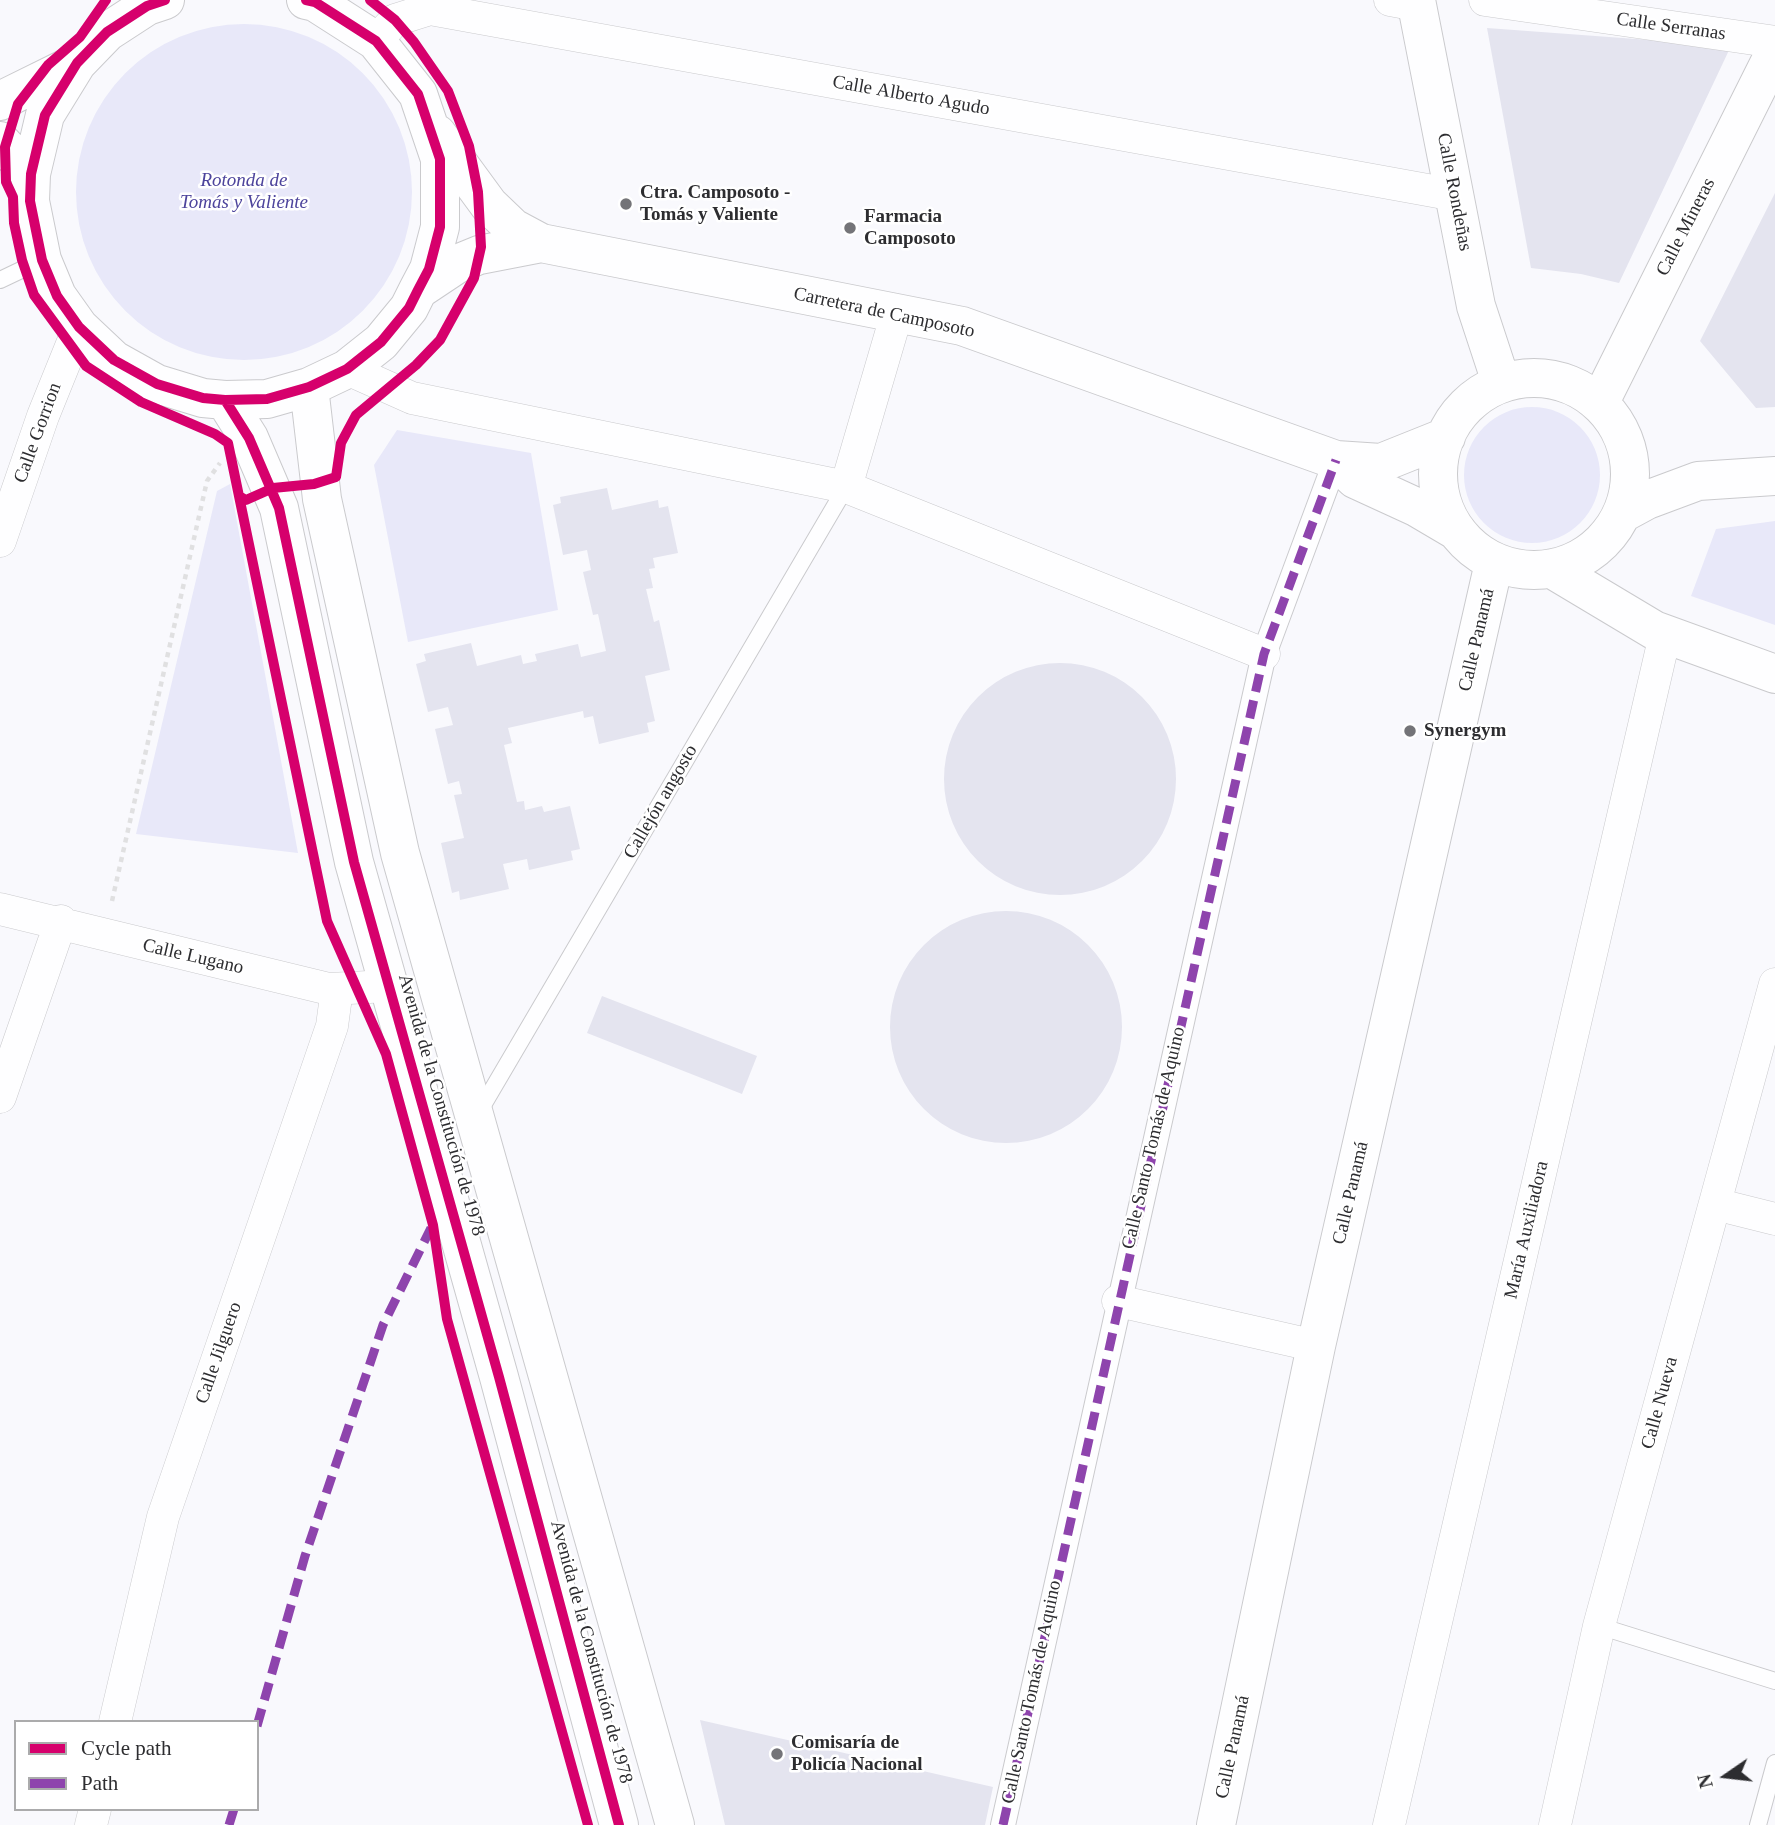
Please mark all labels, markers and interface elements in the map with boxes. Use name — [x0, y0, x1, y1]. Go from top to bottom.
street label: Calle Serranas — [1615, 8, 1727, 46]
street label: Calle Alberto Agudo — [831, 71, 991, 121]
street label: Calle Rondeñas — [1431, 131, 1477, 253]
park label: Rotonda de Tomás y Valiente — [180, 170, 308, 214]
street label: Calle Mineras — [1652, 174, 1720, 280]
place label: Ctra. Camposoto - Tomás y Valiente — [640, 182, 790, 226]
marker: Ctra. Camposoto - Tomás y Valiente — [618, 196, 634, 212]
place label: Farmacia Camposoto — [864, 206, 956, 250]
marker: Farmacia Camposoto — [842, 220, 858, 236]
street label: Carretera de Camposoto — [791, 283, 977, 343]
street label: Calle Gorrion — [9, 380, 67, 486]
street label: Calle Panamá — [1454, 586, 1500, 694]
place label: Synergym — [1424, 720, 1506, 742]
marker: Synergym — [1402, 723, 1418, 739]
street label: Callejón angosto — [619, 741, 703, 863]
street label: Calle Lugano — [140, 934, 246, 980]
street label: Avenida de la Constitución de 1978 — [393, 971, 489, 1239]
street label: Calle Santo Tomás de Aquino — [1117, 1025, 1191, 1251]
street label: Calle Panamá — [1328, 1139, 1374, 1247]
street label: María Auxiliadora — [1500, 1159, 1554, 1301]
street label: Calle Jilguero — [191, 1299, 247, 1407]
street label: Calle Nueva — [1637, 1354, 1683, 1452]
street label: Avenida de la Constitución de 1978 — [545, 1518, 637, 1786]
street label: Calle Santo Tomás de Aquino — [997, 1578, 1067, 1806]
street label: Calle Panamá — [1211, 1693, 1255, 1801]
legend — [14, 1720, 259, 1811]
place label: Comisaría de Policía Nacional — [791, 1732, 922, 1776]
text: Cycle path — [81, 1736, 171, 1760]
north arrow — [1691, 1741, 1761, 1811]
marker: Comisaría de Policía Nacional — [769, 1746, 785, 1762]
text: Path — [81, 1771, 118, 1795]
text: N — [1693, 1772, 1717, 1790]

